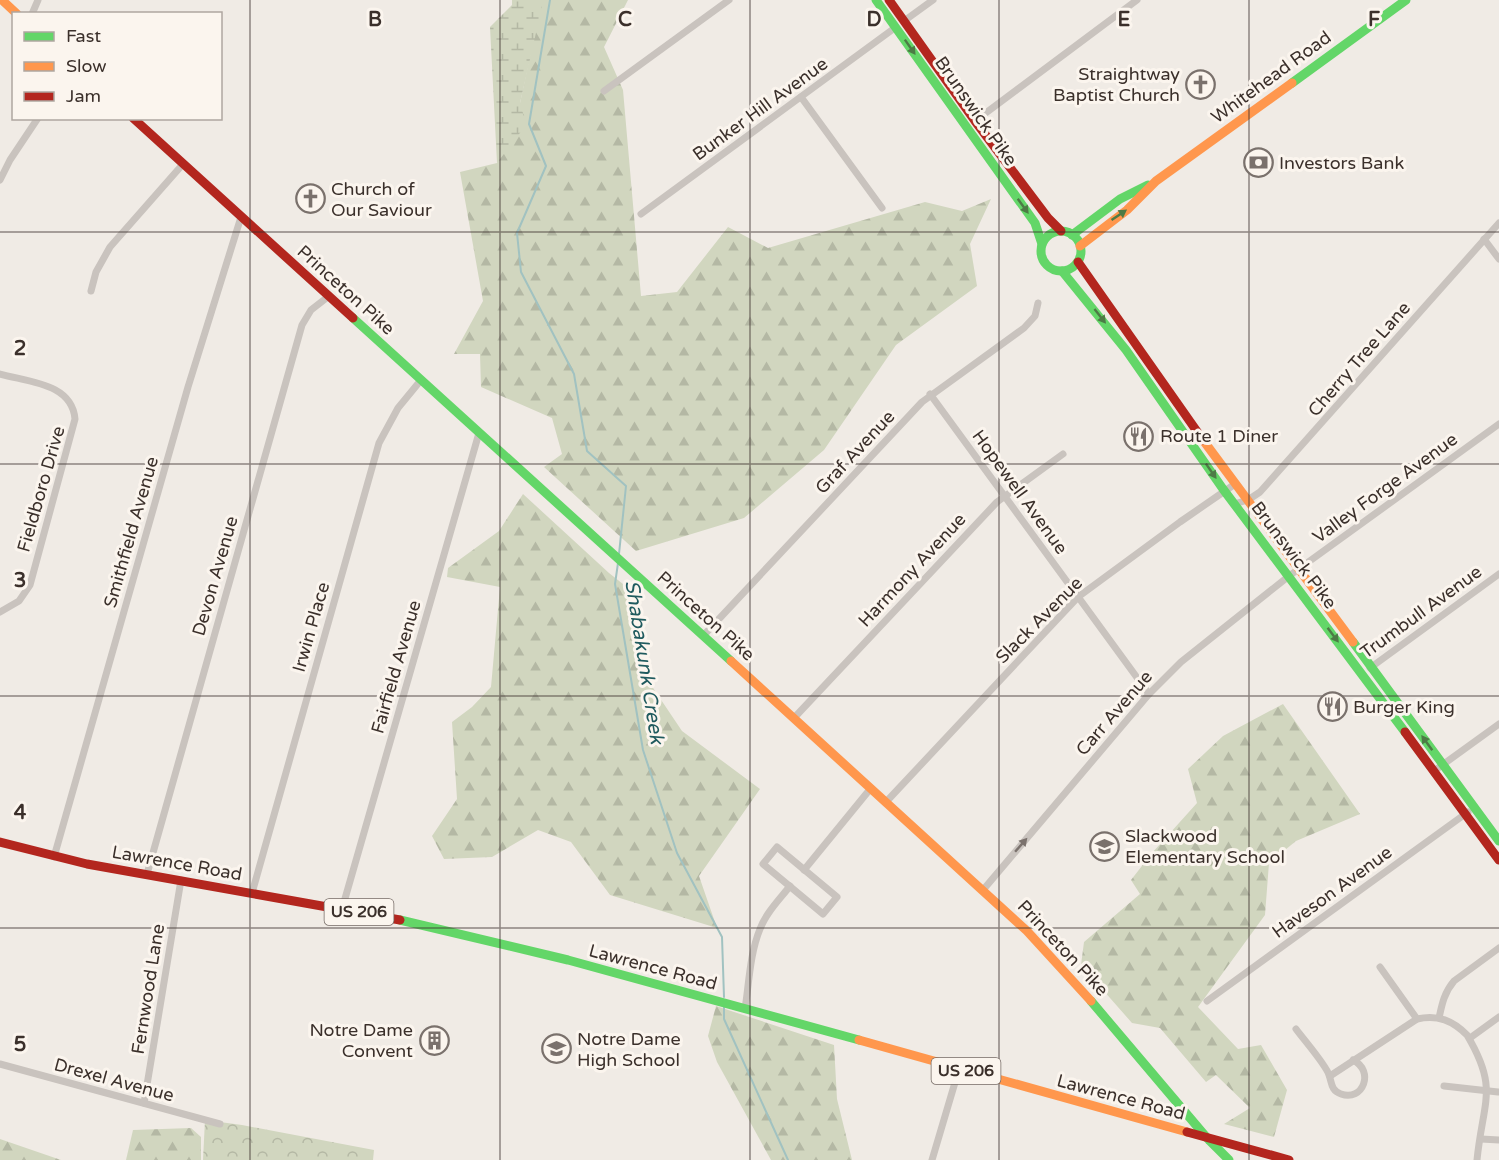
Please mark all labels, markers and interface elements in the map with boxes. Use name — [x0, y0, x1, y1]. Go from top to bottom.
text: B — [368, 8, 382, 32]
text: C — [618, 8, 632, 32]
text: D — [866, 8, 882, 32]
text: E — [1118, 8, 1131, 32]
text: F — [1368, 8, 1380, 32]
legend — [12, 12, 222, 120]
text: Fast — [66, 25, 101, 47]
street label: Whitehead Road — [1207, 26, 1335, 128]
one-way arrow — [904, 39, 916, 55]
street label: Brunswick Pike — [930, 52, 1022, 170]
street label: Bunker Hill Avenue — [688, 53, 832, 165]
text: Slow — [66, 55, 107, 77]
place label: Straightway Baptist Church — [1053, 63, 1180, 106]
church icon: Straightway Baptist Church — [1185, 68, 1217, 100]
text: Jam — [66, 85, 101, 107]
bank icon: Investors Bank — [1242, 147, 1274, 179]
place label: Investors Bank — [1279, 152, 1404, 174]
place label: Church of Our Saviour — [331, 178, 432, 221]
church icon: Church of Our Saviour — [294, 183, 326, 215]
one-way arrow — [1017, 198, 1029, 214]
one-way arrow — [1111, 210, 1127, 221]
street label: Princeton Pike — [293, 240, 399, 340]
street label: Cherry Tree Lane — [1303, 297, 1415, 421]
one-way arrow — [1093, 308, 1105, 323]
text: 2 — [14, 337, 26, 361]
street label: Graf Avenue — [811, 406, 899, 498]
restaurant icon: Route 1 Diner — [1123, 420, 1155, 452]
street label: Fieldboro Drive — [12, 423, 70, 555]
place label: Route 1 Diner — [1160, 425, 1278, 447]
street label: Hopewell Avenue — [968, 426, 1072, 558]
street label: Valley Forge Avenue — [1308, 428, 1462, 548]
street label: Smithfield Avenue — [99, 454, 163, 610]
one-way arrow — [1204, 464, 1216, 479]
street label: Brunswick Pike — [1246, 497, 1342, 613]
street label: Harmony Avenue — [854, 509, 970, 631]
street label: Devon Avenue — [187, 514, 243, 638]
street label: Trumbull Avenue — [1356, 561, 1486, 663]
street label: Princeton Pike — [653, 566, 759, 666]
text: 3 — [14, 569, 26, 593]
street label: Slack Avenue — [991, 572, 1087, 668]
water label: Shabakunk Creek — [619, 578, 669, 748]
street label: Irwin Place — [288, 579, 334, 675]
street label: Fairfield Avenue — [366, 598, 426, 736]
one-way arrow — [1327, 627, 1339, 643]
street label: Carr Avenue — [1071, 666, 1157, 760]
restaurant icon: Burger King — [1316, 691, 1348, 723]
place label: Burger King — [1353, 696, 1455, 718]
one-way arrow — [1421, 735, 1434, 751]
text: 4 — [14, 801, 27, 825]
place label: Slackwood Elementary School — [1125, 825, 1285, 868]
school or university icon: Slackwood Elementary School — [1088, 830, 1120, 862]
one-way arrow — [1014, 838, 1028, 853]
street label: Lawrence Road — [110, 841, 244, 885]
street label: Haveson Avenue — [1268, 841, 1396, 943]
street label: Princeton Pike — [1013, 895, 1113, 1001]
road number: US 206 — [324, 899, 394, 925]
street label: Fernwood Lane — [127, 922, 169, 1056]
street label: Lawrence Road — [586, 939, 720, 995]
place label: Notre Dame Convent — [309, 1019, 413, 1062]
building icon: Notre Dame Convent — [418, 1024, 450, 1056]
place label: Notre Dame High School — [577, 1028, 681, 1071]
text: 5 — [14, 1033, 26, 1057]
school or university icon: Notre Dame High School — [540, 1033, 572, 1065]
street label: Drexel Avenue — [52, 1053, 176, 1107]
road number: US 206 — [932, 1058, 1000, 1084]
street label: Lawrence Road — [1054, 1069, 1188, 1125]

